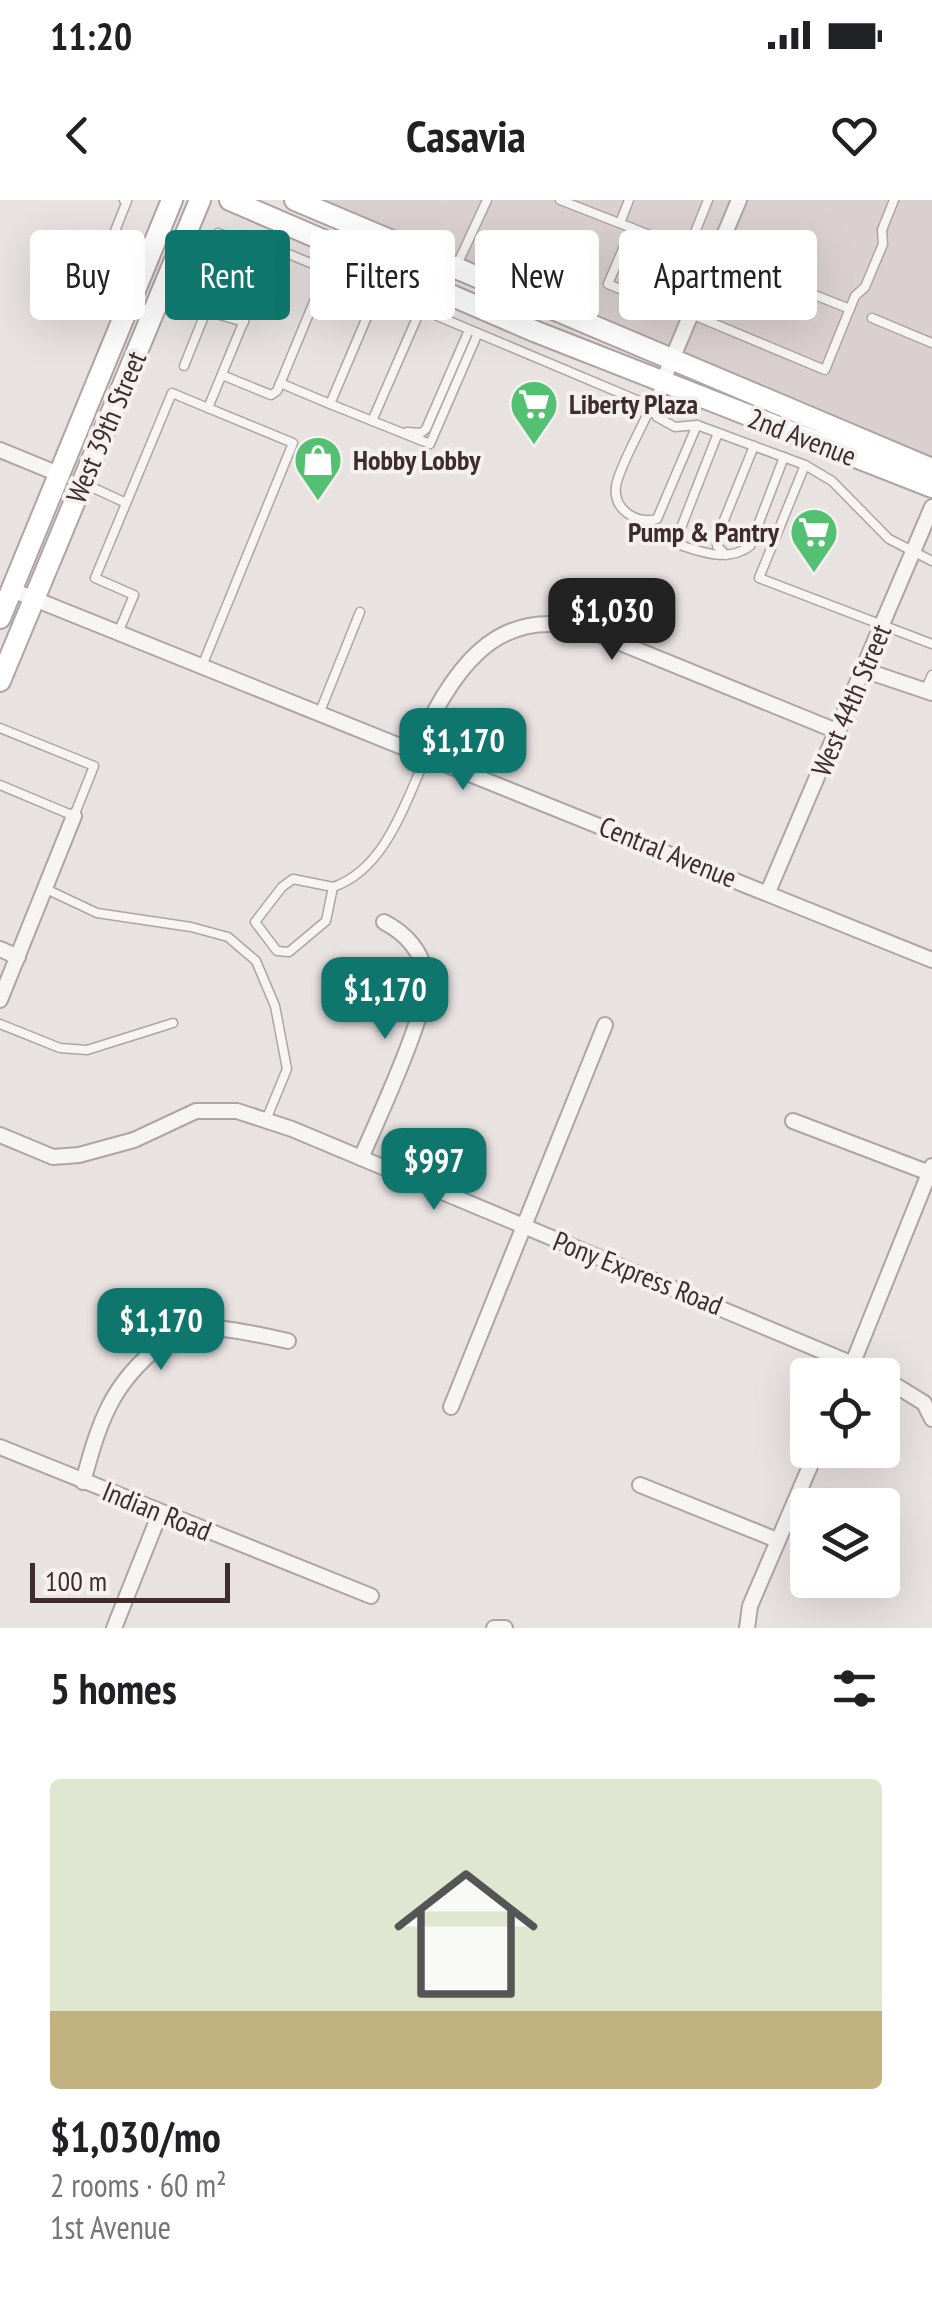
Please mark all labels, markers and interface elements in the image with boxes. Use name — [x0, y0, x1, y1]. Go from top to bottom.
text: 11:20 — [50, 11, 132, 60]
text: Casavia — [406, 106, 526, 164]
icon: back — [50, 108, 105, 163]
icon: heart — [827, 108, 882, 163]
chip: Buy — [30, 230, 145, 320]
chip: Rent — [165, 230, 290, 320]
chip: Filters — [310, 230, 455, 320]
chip: New — [475, 230, 599, 320]
chip: Apartment — [619, 230, 817, 320]
street label: West 39th Street — [57, 345, 154, 508]
supermarket icon: Liberty Plaza — [508, 378, 560, 446]
place label: Liberty Plaza — [569, 385, 698, 422]
street label: 2nd Avenue — [743, 399, 862, 474]
shop icon: Hobby Lobby — [292, 434, 344, 502]
place label: Hobby Lobby — [353, 441, 481, 478]
supermarket icon: Pump & Pantry — [788, 506, 840, 574]
place label: Pump & Pantry — [628, 513, 780, 550]
pin: $1,030 — [531, 578, 693, 663]
text: $1,030 — [570, 589, 654, 631]
street label: West 44th Street — [802, 618, 899, 781]
pin: $1,170 — [382, 708, 544, 793]
text: $1,170 — [421, 719, 505, 761]
street label: Central Avenue — [594, 807, 742, 896]
pin: $1,170 — [304, 957, 466, 1042]
text: $1,170 — [343, 968, 427, 1010]
pin: $997 — [375, 1128, 493, 1213]
text: $997 — [403, 1139, 465, 1181]
street label: Pony Express Road — [548, 1222, 728, 1323]
pin: $1,170 — [80, 1288, 242, 1373]
text: $1,170 — [119, 1299, 203, 1341]
map controls — [790, 1358, 900, 1598]
button: locate — [790, 1358, 900, 1468]
street label: Indian Road — [97, 1472, 217, 1549]
button: layers — [790, 1488, 900, 1598]
scale bar — [30, 1558, 230, 1602]
text: 100 m — [45, 1562, 107, 1599]
text: 5 homes — [50, 1661, 177, 1716]
icon: filters — [827, 1661, 882, 1716]
icon: home — [376, 1844, 556, 2024]
text: $1,030/mo — [50, 2109, 221, 2164]
text: 2 rooms · 60 m² — [50, 2164, 227, 2206]
text: 1st Avenue — [50, 2206, 171, 2248]

